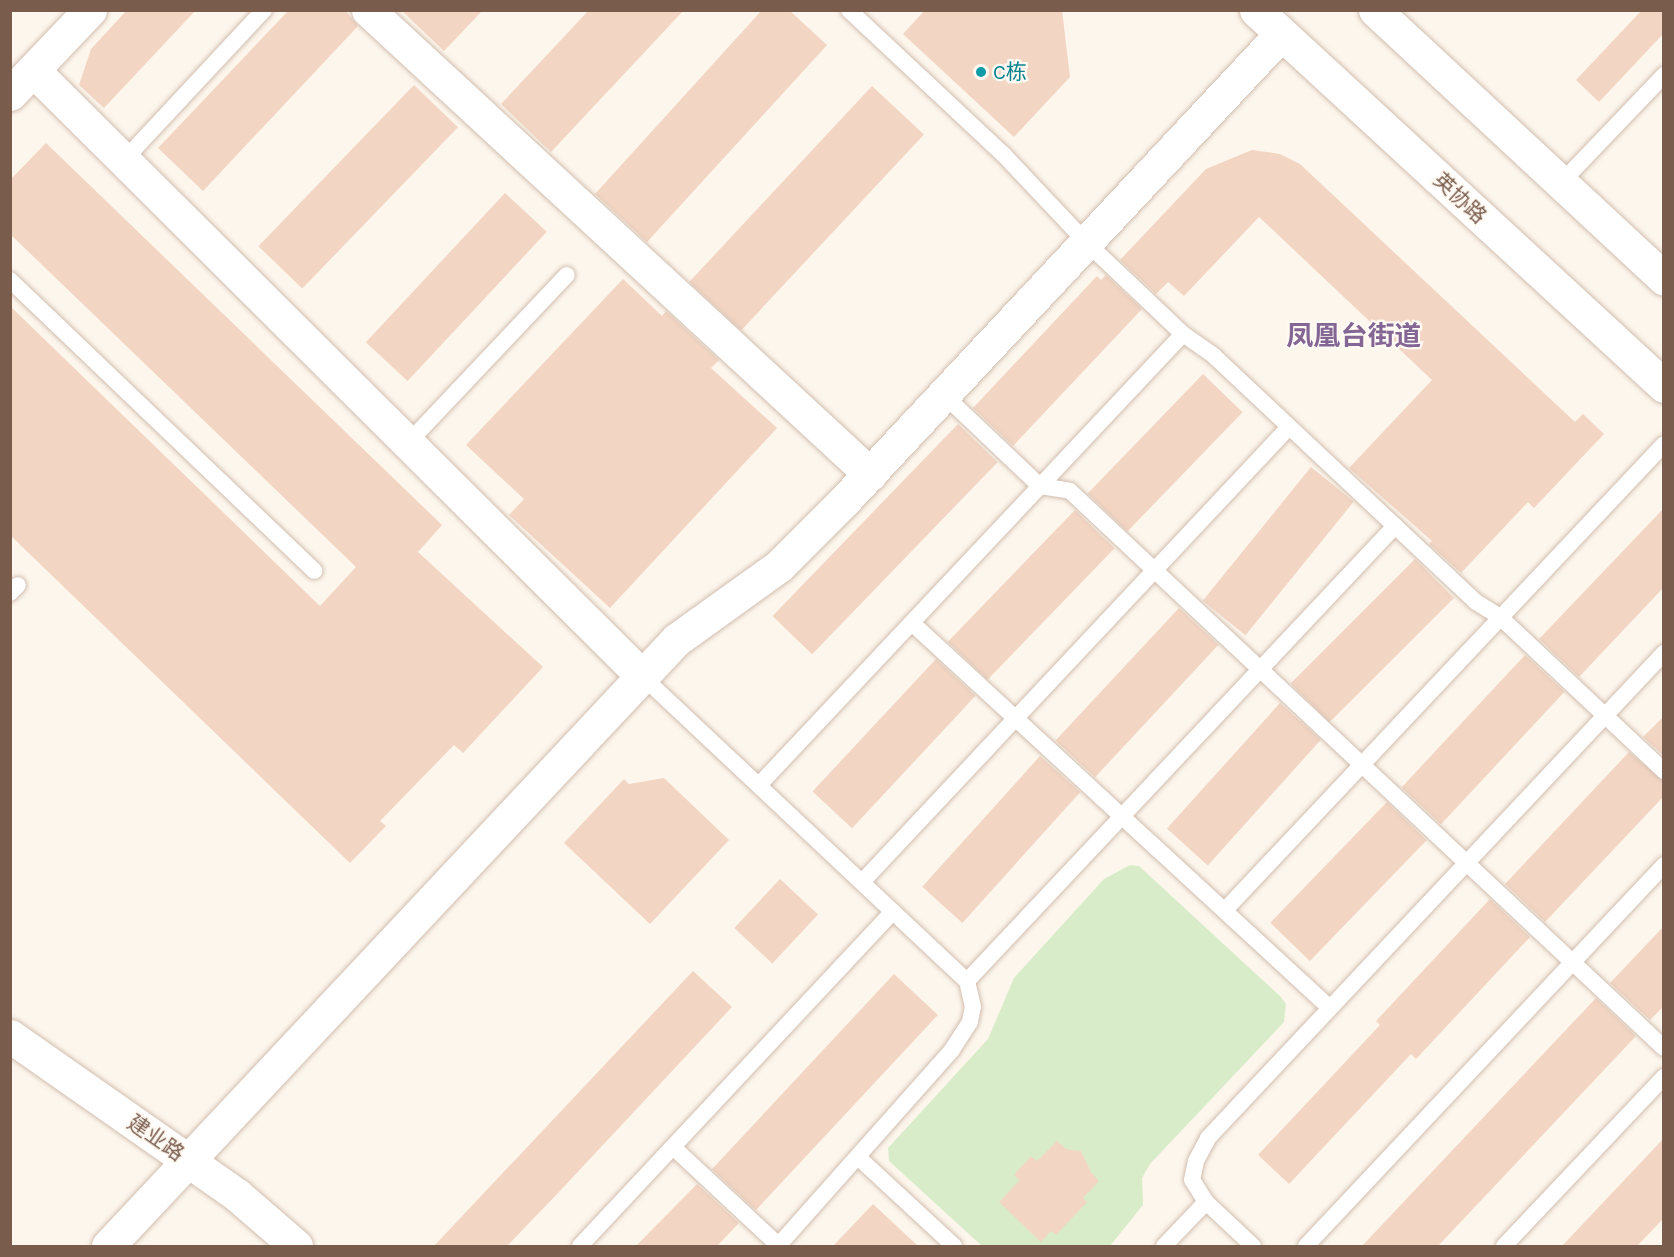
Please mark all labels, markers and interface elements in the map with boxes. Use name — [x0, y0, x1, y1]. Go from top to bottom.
place label: C栋 — [993, 59, 1027, 85]
marker: C栋 — [974, 65, 988, 79]
street label: 英协路 — [1428, 167, 1492, 229]
district label: 凤凰台街道 — [1287, 321, 1421, 353]
street label: 建业路 — [123, 1110, 189, 1166]

